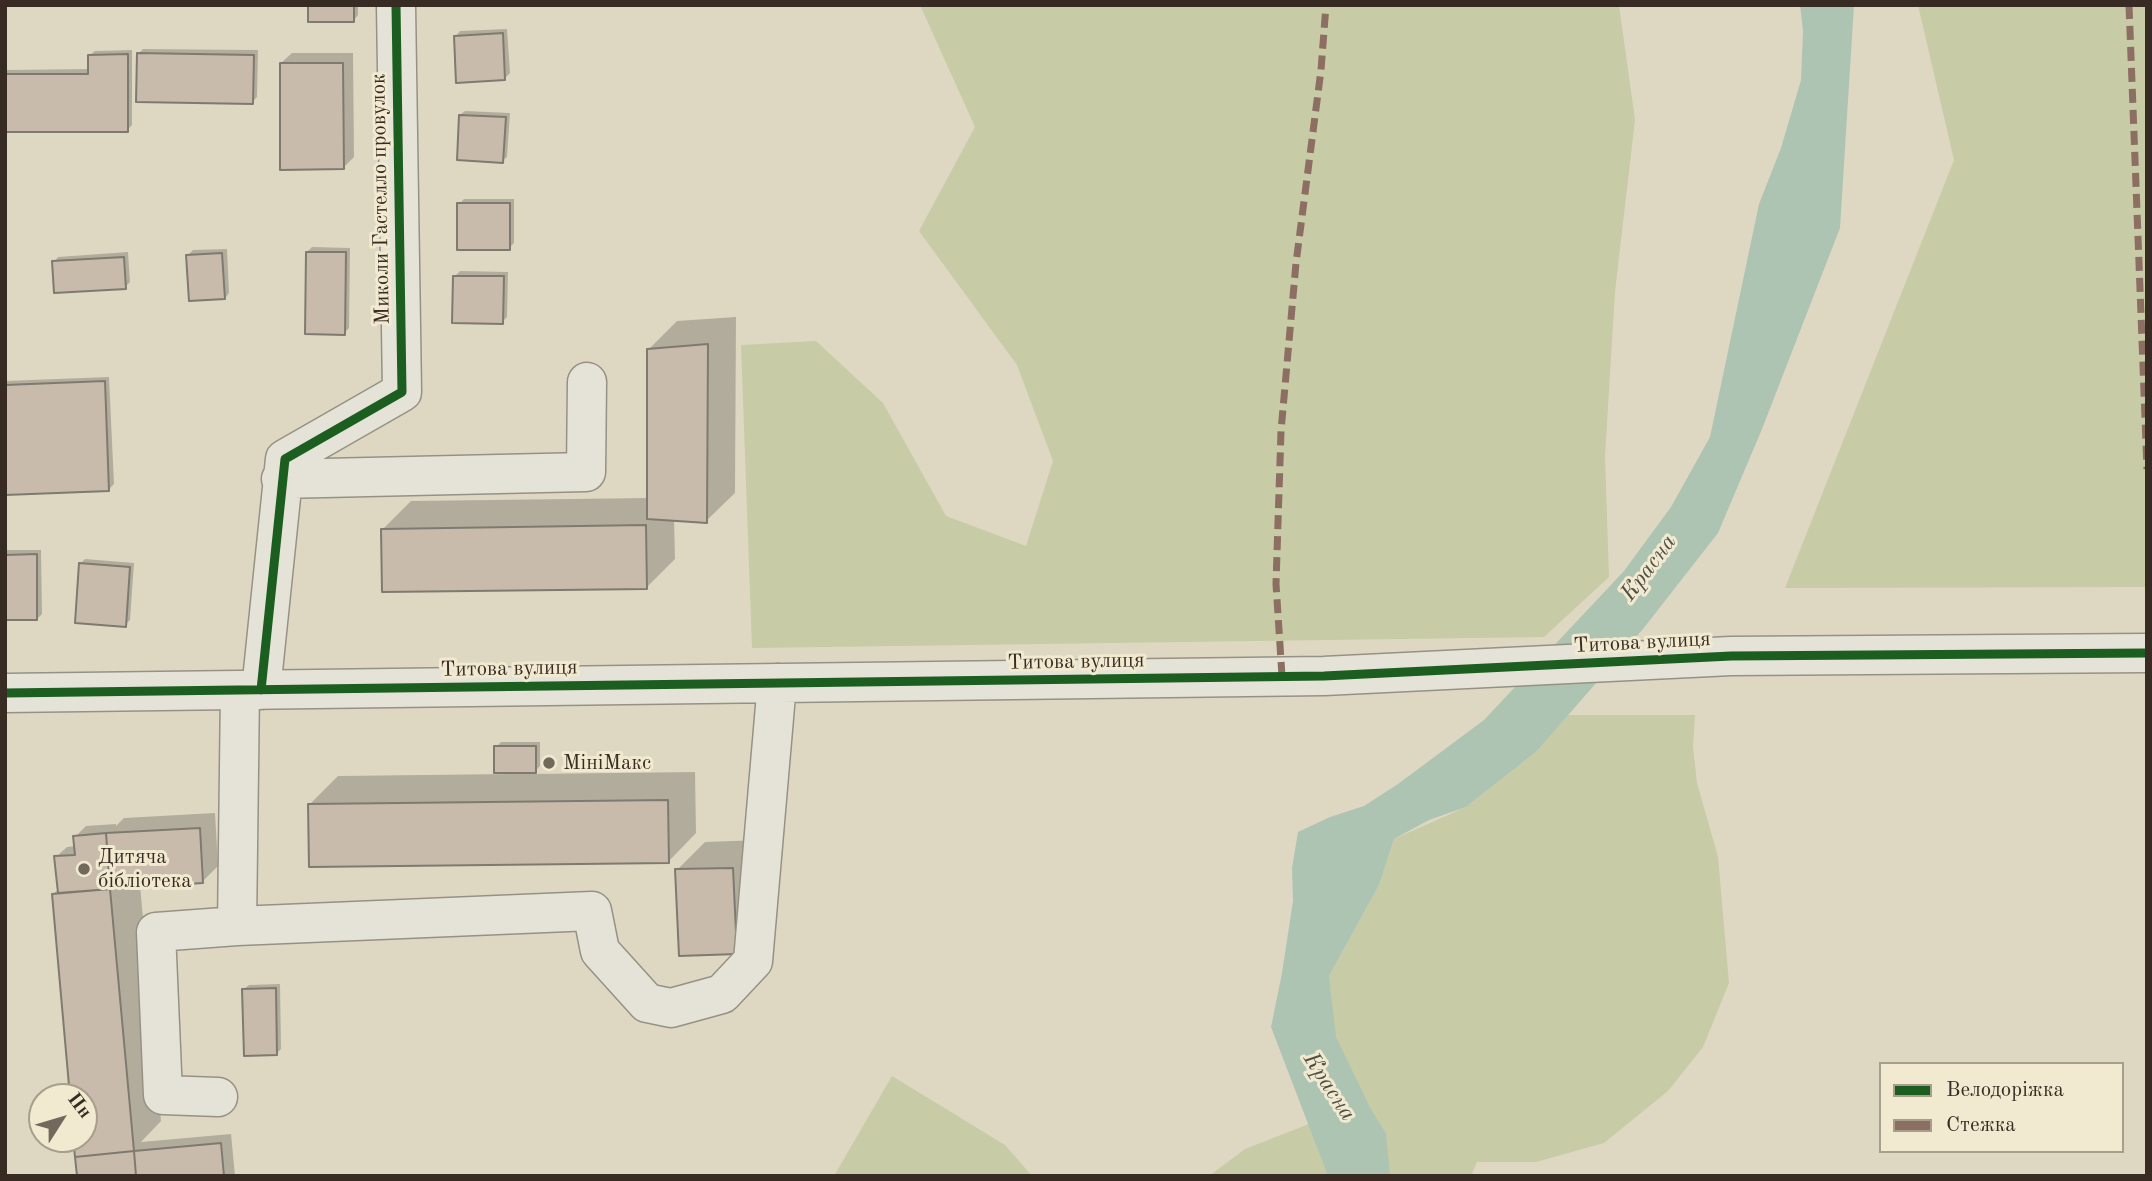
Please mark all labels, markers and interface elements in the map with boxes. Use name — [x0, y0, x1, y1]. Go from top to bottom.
street label: Миколи Гастелло провулок — [366, 73, 396, 325]
water label: Красна — [1615, 529, 1683, 607]
street label: Титова вулиця — [1573, 627, 1711, 659]
street label: Титова вулиця — [1007, 648, 1145, 676]
street label: Титова вулиця — [440, 655, 578, 683]
place label: МініМакс — [563, 750, 651, 776]
marker: МініМакс — [541, 755, 557, 771]
place label: Дитяча бібліотека — [98, 844, 192, 894]
marker: Дитяча бібліотека — [76, 861, 92, 877]
water label: Красна — [1297, 1048, 1361, 1126]
legend — [1879, 1062, 2124, 1153]
text: Велодоріжка — [1946, 1080, 2064, 1101]
north arrow — [28, 1083, 98, 1153]
text: Пн — [63, 1090, 94, 1122]
text: Стежка — [1946, 1115, 2016, 1136]

